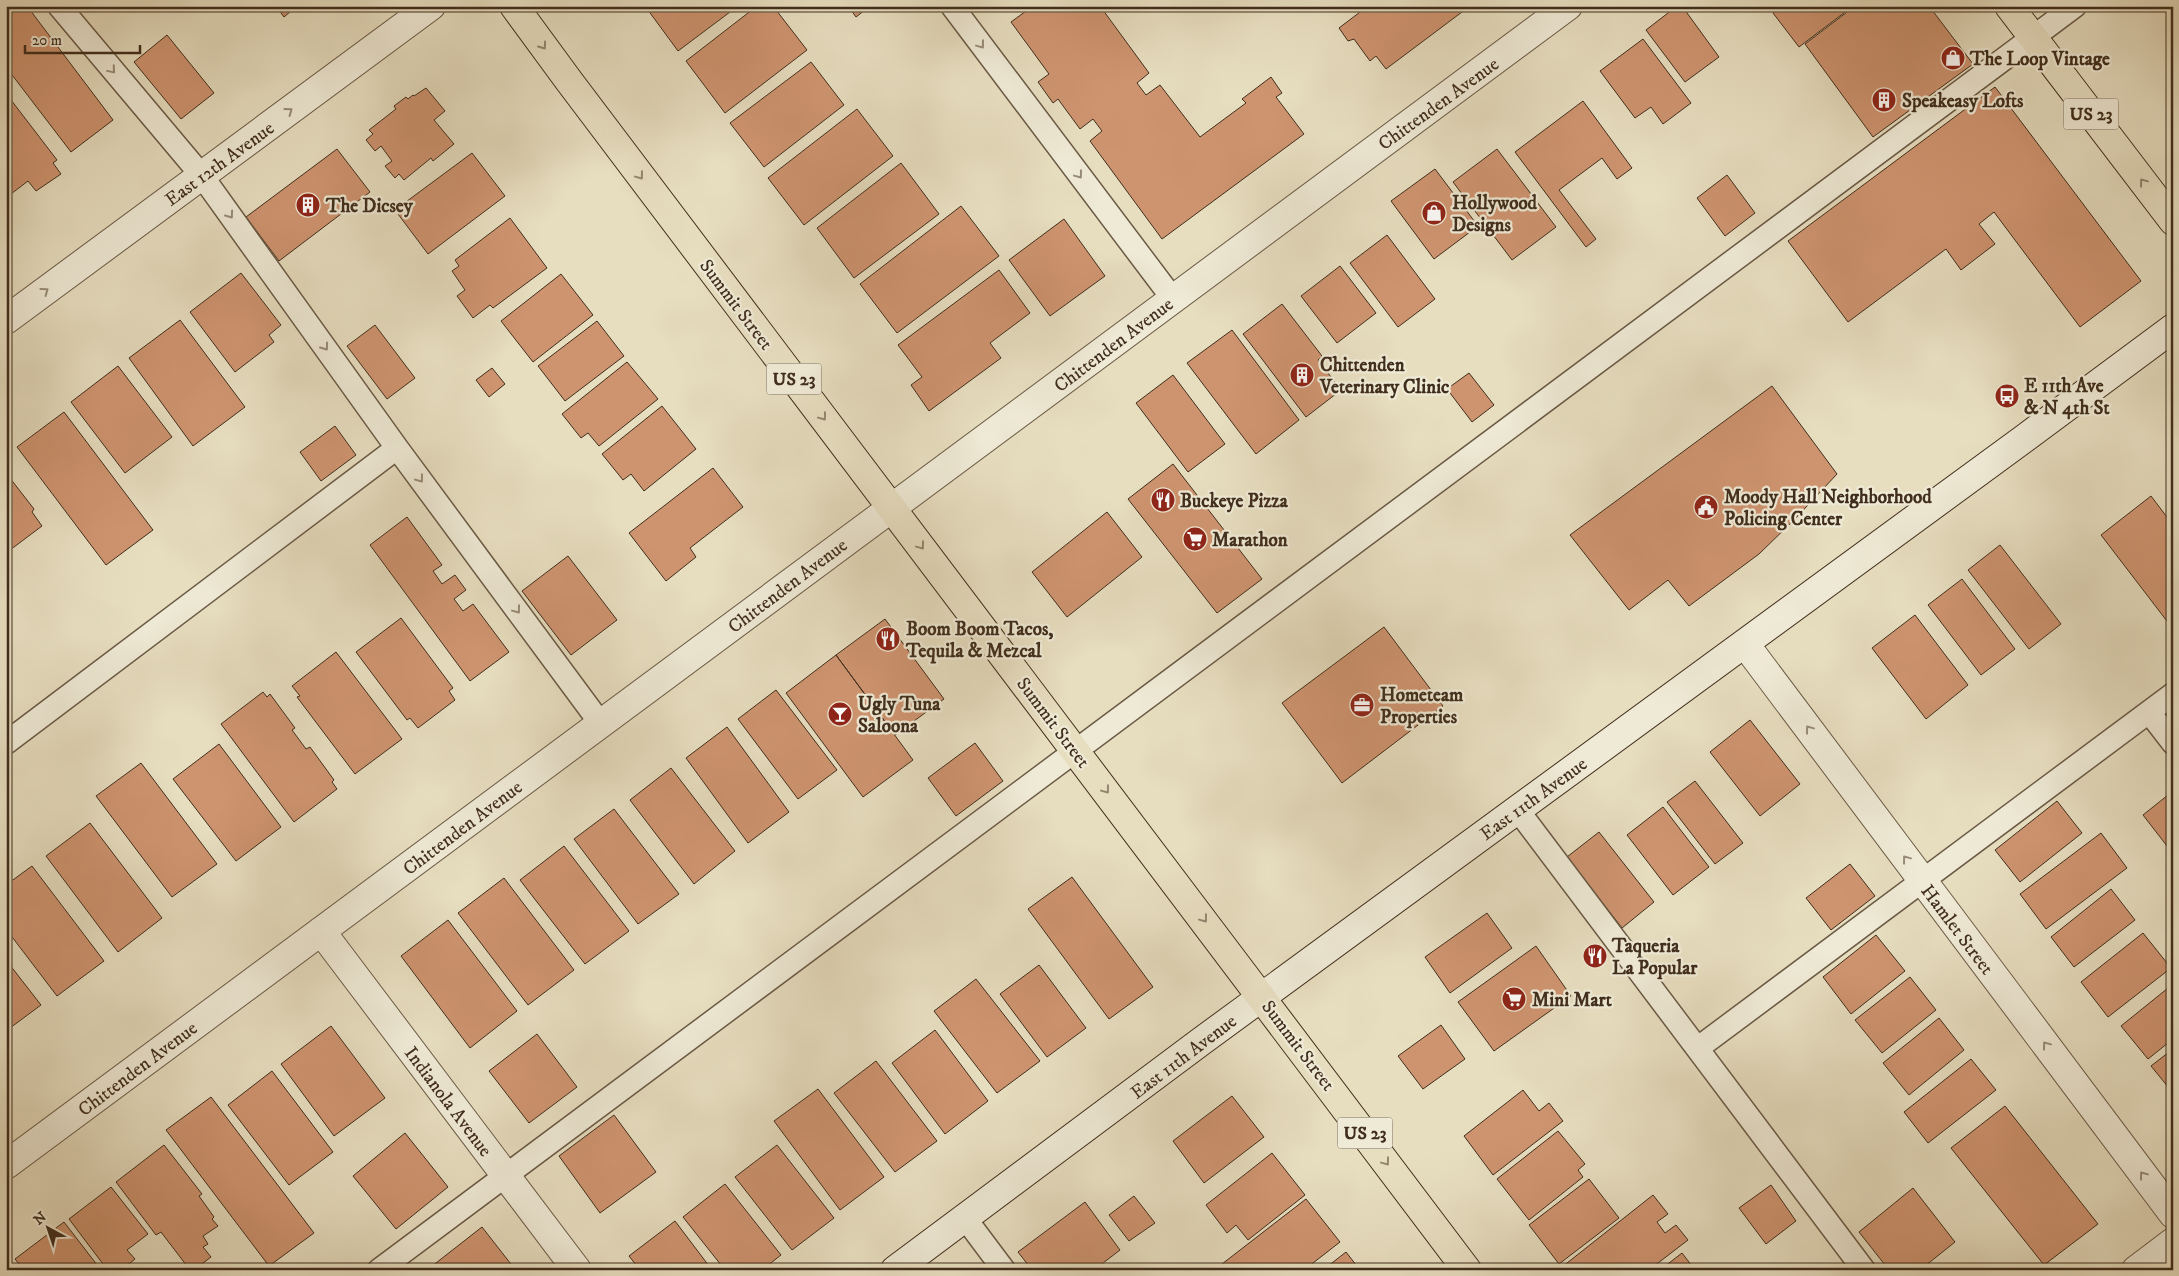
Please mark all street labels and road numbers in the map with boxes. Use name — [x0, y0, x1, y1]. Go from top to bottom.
street label: Chittenden Avenue — [1374, 53, 1504, 156]
road number: US 23 — [2064, 98, 2118, 130]
street label: East 12th Avenue — [161, 117, 279, 212]
street label: Summit Street — [694, 255, 777, 355]
street label: Chittenden Avenue — [1050, 293, 1178, 398]
road number: US 23 — [766, 364, 822, 394]
street label: Chittenden Avenue — [724, 534, 852, 639]
street label: Summit Street — [1011, 673, 1094, 773]
street label: East 11th Avenue — [1476, 753, 1592, 846]
street label: Chittenden Avenue — [399, 776, 527, 881]
street label: Hamlet Street — [1915, 880, 1998, 980]
street label: Summit Street — [1256, 996, 1339, 1096]
street label: East 11th Avenue — [1126, 1010, 1242, 1105]
street label: Chittenden Avenue — [74, 1017, 202, 1122]
street label: Indianola Avenue — [399, 1042, 497, 1162]
road number: US 23 — [1338, 1118, 1392, 1148]

